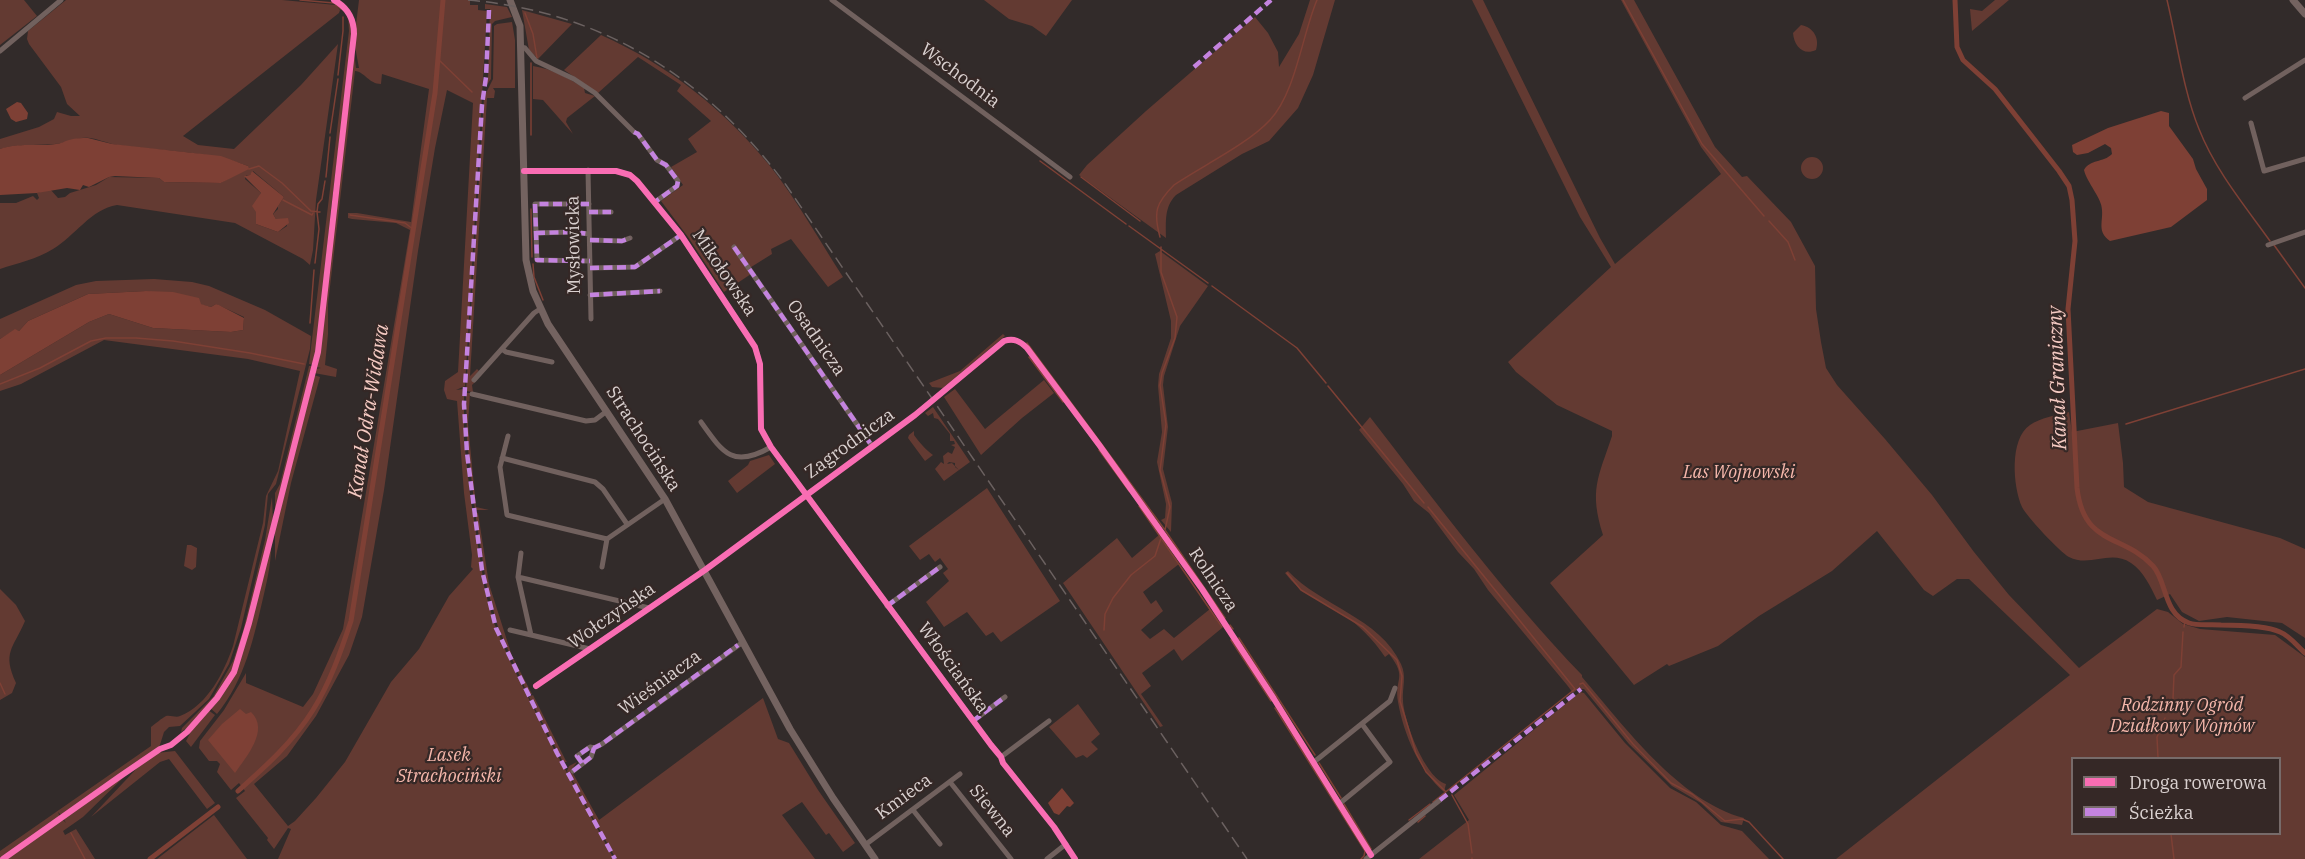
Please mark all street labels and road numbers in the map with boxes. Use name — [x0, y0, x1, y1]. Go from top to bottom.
street label: Wschodnia — [916, 39, 1004, 113]
street label: Mysłowicka — [562, 195, 586, 295]
street label: Mikołowska — [687, 225, 761, 321]
street label: Osadnicza — [782, 296, 850, 380]
street label: Strachocińska — [601, 382, 685, 496]
street label: Zagrodnicza — [801, 404, 899, 484]
street label: Rolnicza — [1184, 544, 1242, 616]
street label: Wołczyńska — [564, 578, 660, 654]
street label: Włościańska — [913, 618, 993, 718]
street label: Wieśniacza — [615, 646, 705, 720]
street label: Kmieca — [872, 769, 936, 825]
street label: Siewna — [964, 780, 1020, 842]

